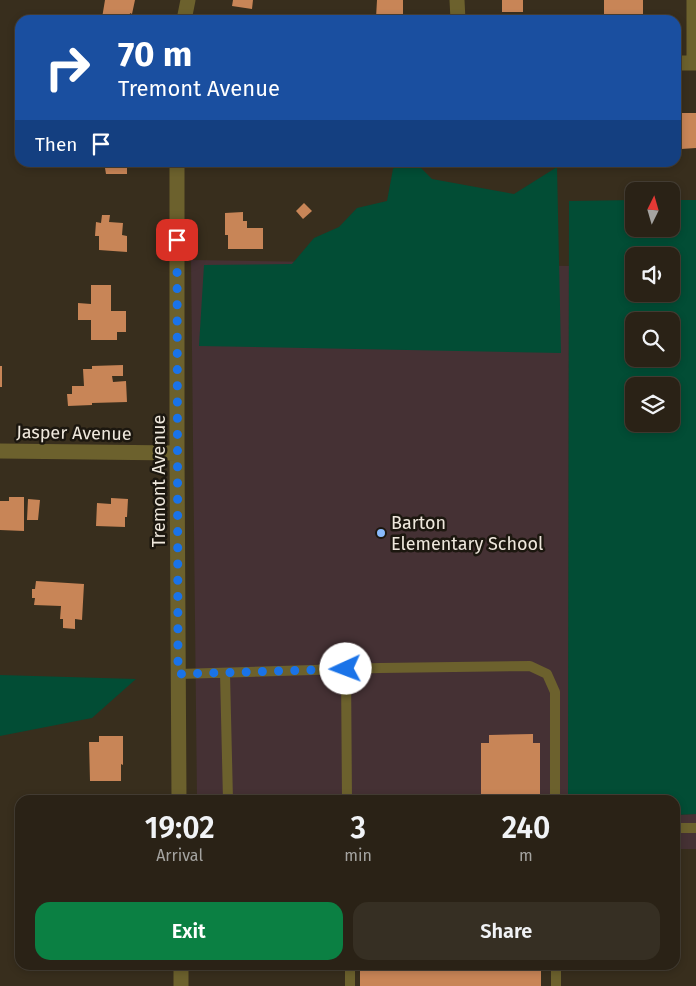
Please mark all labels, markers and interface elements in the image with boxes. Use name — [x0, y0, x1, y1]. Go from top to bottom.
text: 70 m — [118, 33, 192, 75]
icon: right — [35, 35, 100, 100]
text: Tremont Avenue — [118, 75, 280, 102]
icon: arrive — [87, 130, 115, 158]
text: Then — [35, 133, 77, 156]
north arrow — [625, 182, 680, 238]
map controls — [625, 182, 680, 432]
pin — [156, 219, 198, 261]
icon: arrive — [163, 226, 191, 254]
button: sound — [625, 247, 680, 302]
button: search — [625, 312, 680, 367]
button: layers — [625, 377, 680, 432]
street label: Tremont Avenue — [148, 415, 170, 547]
street label: Jasper Avenue — [16, 421, 132, 445]
place label: Barton Elementary School — [391, 512, 543, 555]
marker: Barton Elementary School — [375, 527, 387, 539]
position arrow — [319, 642, 371, 694]
text: 19:02 — [145, 810, 215, 846]
text: 3 — [350, 810, 366, 846]
text: 240 — [502, 810, 550, 846]
text: Arrival — [156, 846, 203, 865]
text: min — [344, 846, 372, 865]
text: m — [519, 846, 533, 865]
button: Exit — [35, 902, 343, 960]
button: Share — [353, 902, 660, 960]

